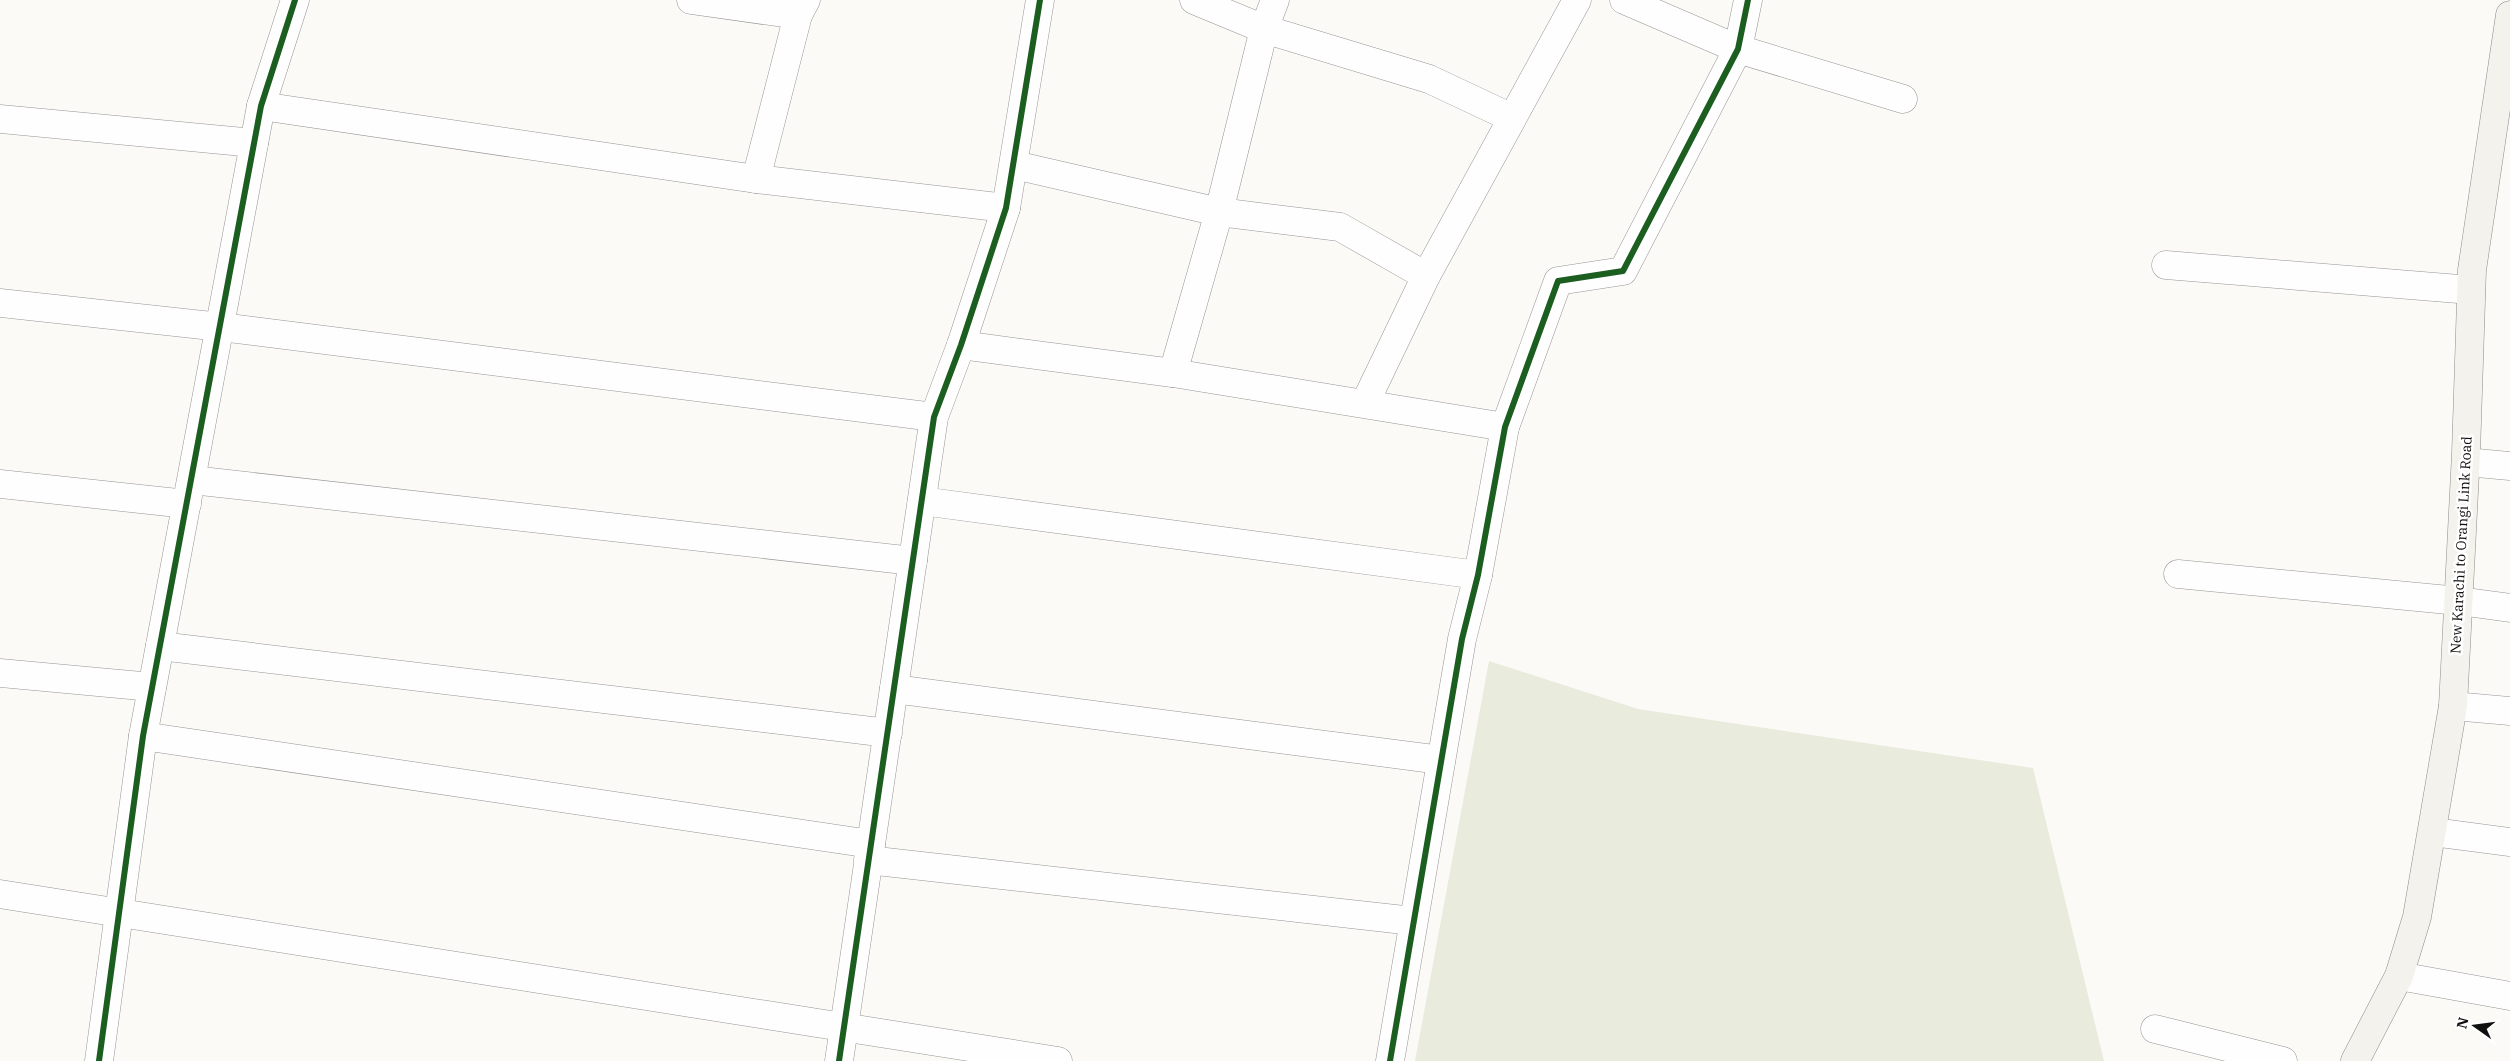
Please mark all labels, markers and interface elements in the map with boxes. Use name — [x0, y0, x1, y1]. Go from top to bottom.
street label: New Karachi to Orangi Link Road — [2446, 435, 2476, 654]
north arrow — [2450, 1001, 2500, 1051]
text: N — [2452, 1015, 2472, 1030]

